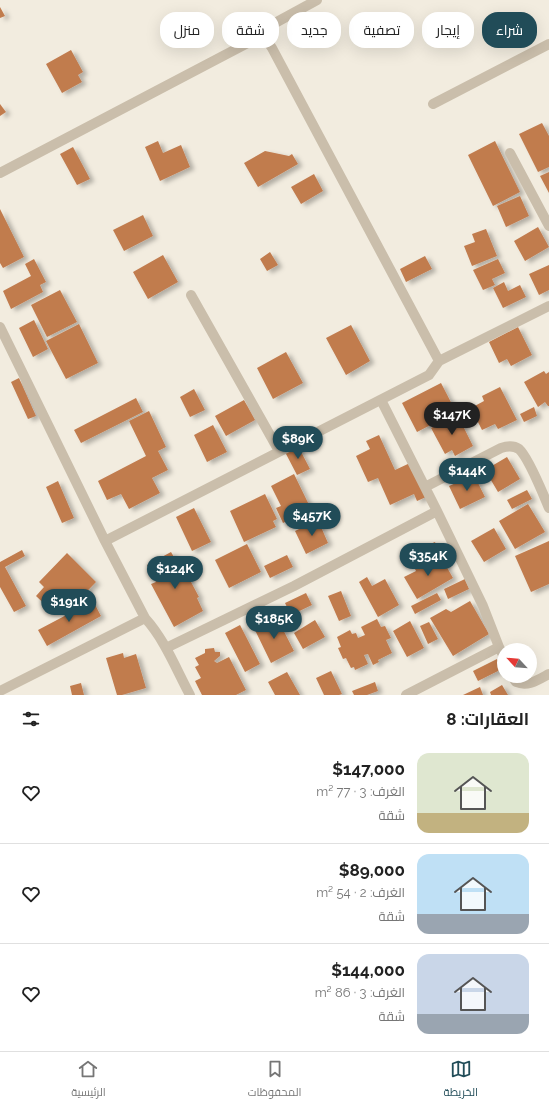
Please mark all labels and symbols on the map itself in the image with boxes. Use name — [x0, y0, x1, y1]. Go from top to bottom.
pin: $147K — [424, 402, 480, 436]
pin: $89K — [274, 426, 322, 460]
pin: $144K — [439, 458, 495, 492]
pin: $457K — [284, 503, 340, 537]
pin: $354K — [400, 543, 456, 577]
pin: $124K — [147, 556, 203, 590]
pin: $191K — [41, 589, 97, 623]
pin: $185K — [246, 606, 302, 640]
north arrow — [497, 643, 537, 683]

